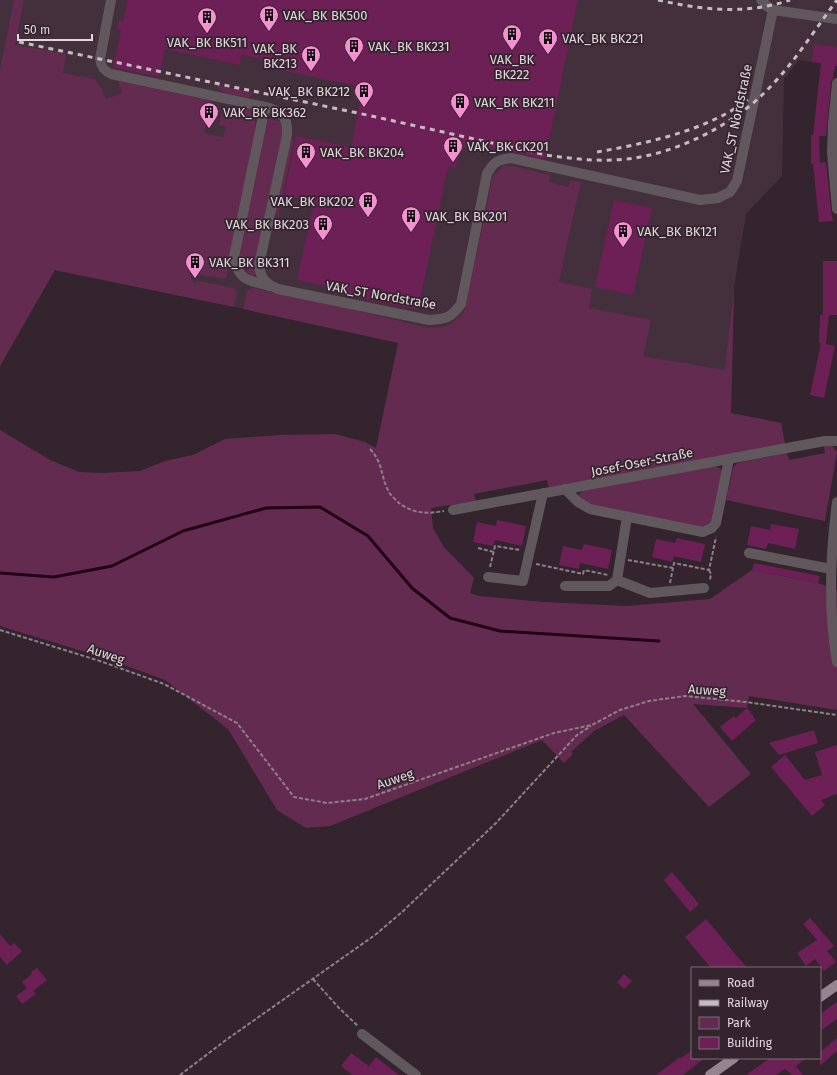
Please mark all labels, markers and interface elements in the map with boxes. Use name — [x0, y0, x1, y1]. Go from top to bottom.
building icon: VAK_BK BK500 — [258, 4, 280, 32]
building icon: VAK_BK BK511 — [196, 6, 218, 34]
place label: VAK_BK BK500 — [283, 8, 368, 23]
scale bar — [18, 16, 92, 42]
text: 50 m — [24, 23, 50, 37]
building icon: VAK_BK BK222 — [501, 23, 523, 51]
building icon: VAK_BK BK221 — [537, 27, 559, 55]
place label: VAK_BK BK221 — [562, 31, 644, 46]
place label: VAK_BK BK511 — [167, 35, 247, 50]
building icon: VAK_BK BK231 — [343, 35, 365, 63]
place label: VAK_BK BK231 — [368, 39, 450, 54]
place label: VAK_BK BK213 — [253, 41, 297, 71]
building icon: VAK_BK BK213 — [300, 44, 322, 72]
place label: VAK_BK BK222 — [490, 52, 535, 82]
street label: VAK_ST Nordstraße — [717, 63, 755, 175]
building icon: VAK_BK BK212 — [353, 80, 375, 108]
place label: VAK_BK BK212 — [268, 84, 350, 99]
building icon: VAK_BK BK211 — [449, 91, 471, 119]
place label: VAK_BK BK211 — [474, 95, 555, 110]
building icon: VAK_BK BK362 — [198, 101, 220, 129]
place label: VAK_BK BK362 — [223, 105, 306, 120]
building icon: VAK_BK CK201 — [442, 135, 464, 163]
place label: VAK_BK CK201 — [467, 139, 549, 154]
building icon: VAK_BK BK204 — [295, 141, 317, 169]
place label: VAK_BK BK204 — [320, 145, 404, 160]
building icon: VAK_BK BK202 — [357, 190, 379, 218]
place label: VAK_BK BK202 — [271, 194, 354, 209]
building icon: VAK_BK BK201 — [400, 205, 422, 233]
place label: VAK_BK BK201 — [425, 209, 507, 224]
building icon: VAK_BK BK203 — [312, 213, 334, 241]
place label: VAK_BK BK203 — [225, 217, 309, 232]
building icon: VAK_BK BK121 — [612, 220, 634, 248]
place label: VAK_BK BK121 — [637, 224, 717, 239]
building icon: VAK_BK BK311 — [184, 251, 206, 279]
place label: VAK_BK BK311 — [209, 255, 290, 270]
street label: VAK_ST Nordstraße — [325, 278, 437, 312]
street label: Josef-Oser-Straße — [590, 445, 694, 479]
street label: Auweg — [86, 641, 127, 667]
street label: Auweg — [687, 681, 727, 699]
street label: Auweg — [375, 766, 416, 792]
legend — [691, 967, 821, 1059]
text: Road — [727, 976, 755, 990]
text: Railway — [727, 996, 768, 1010]
text: Park — [727, 1016, 751, 1030]
text: Building — [727, 1036, 773, 1050]

